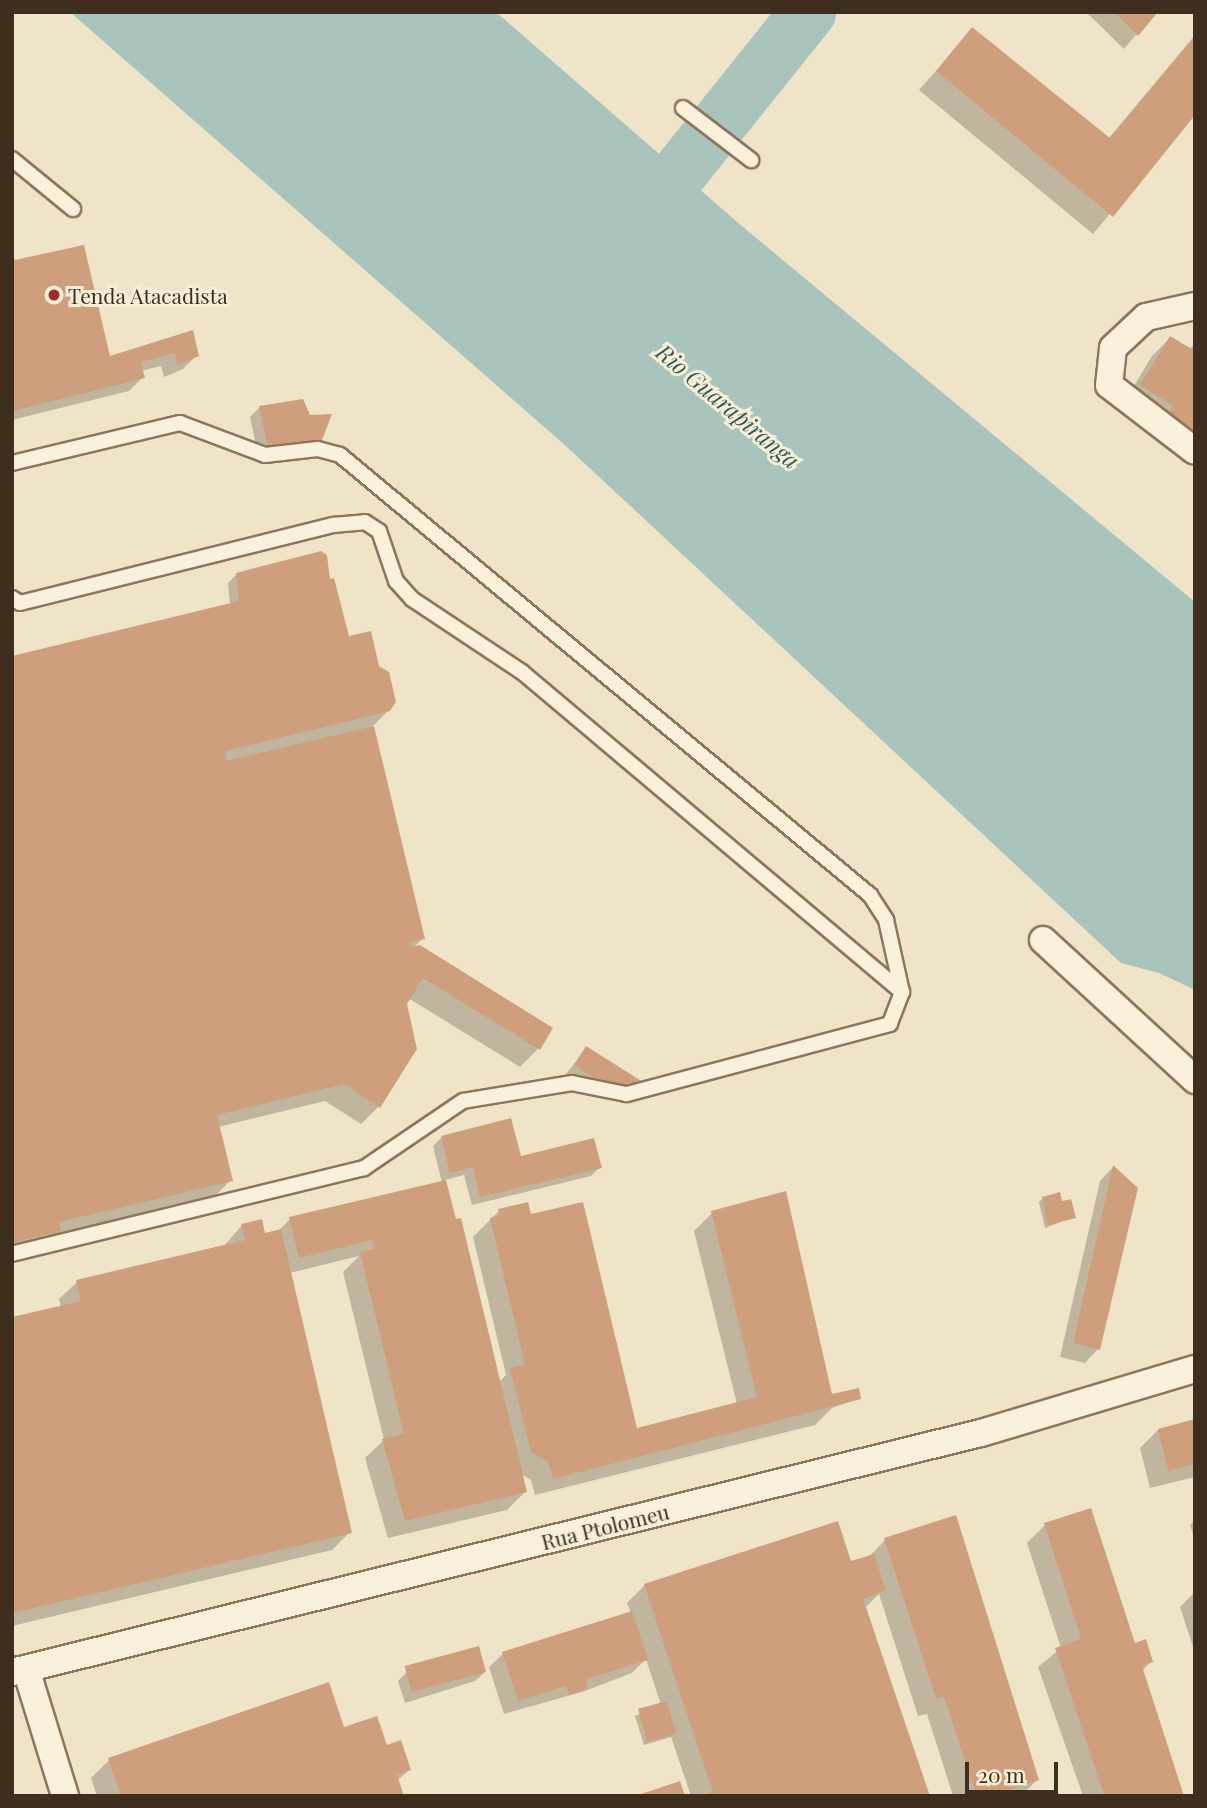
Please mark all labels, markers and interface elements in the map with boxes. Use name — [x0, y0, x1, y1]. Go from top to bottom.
place label: Tenda Atacadista — [68, 282, 229, 308]
marker: Tenda Atacadista — [46, 287, 62, 303]
water label: Rio Guarapiranga — [651, 338, 805, 474]
street label: Rua Ptolomeu — [538, 1498, 672, 1554]
scale bar — [969, 1748, 1062, 1792]
text: 20 m — [978, 1760, 1025, 1788]

